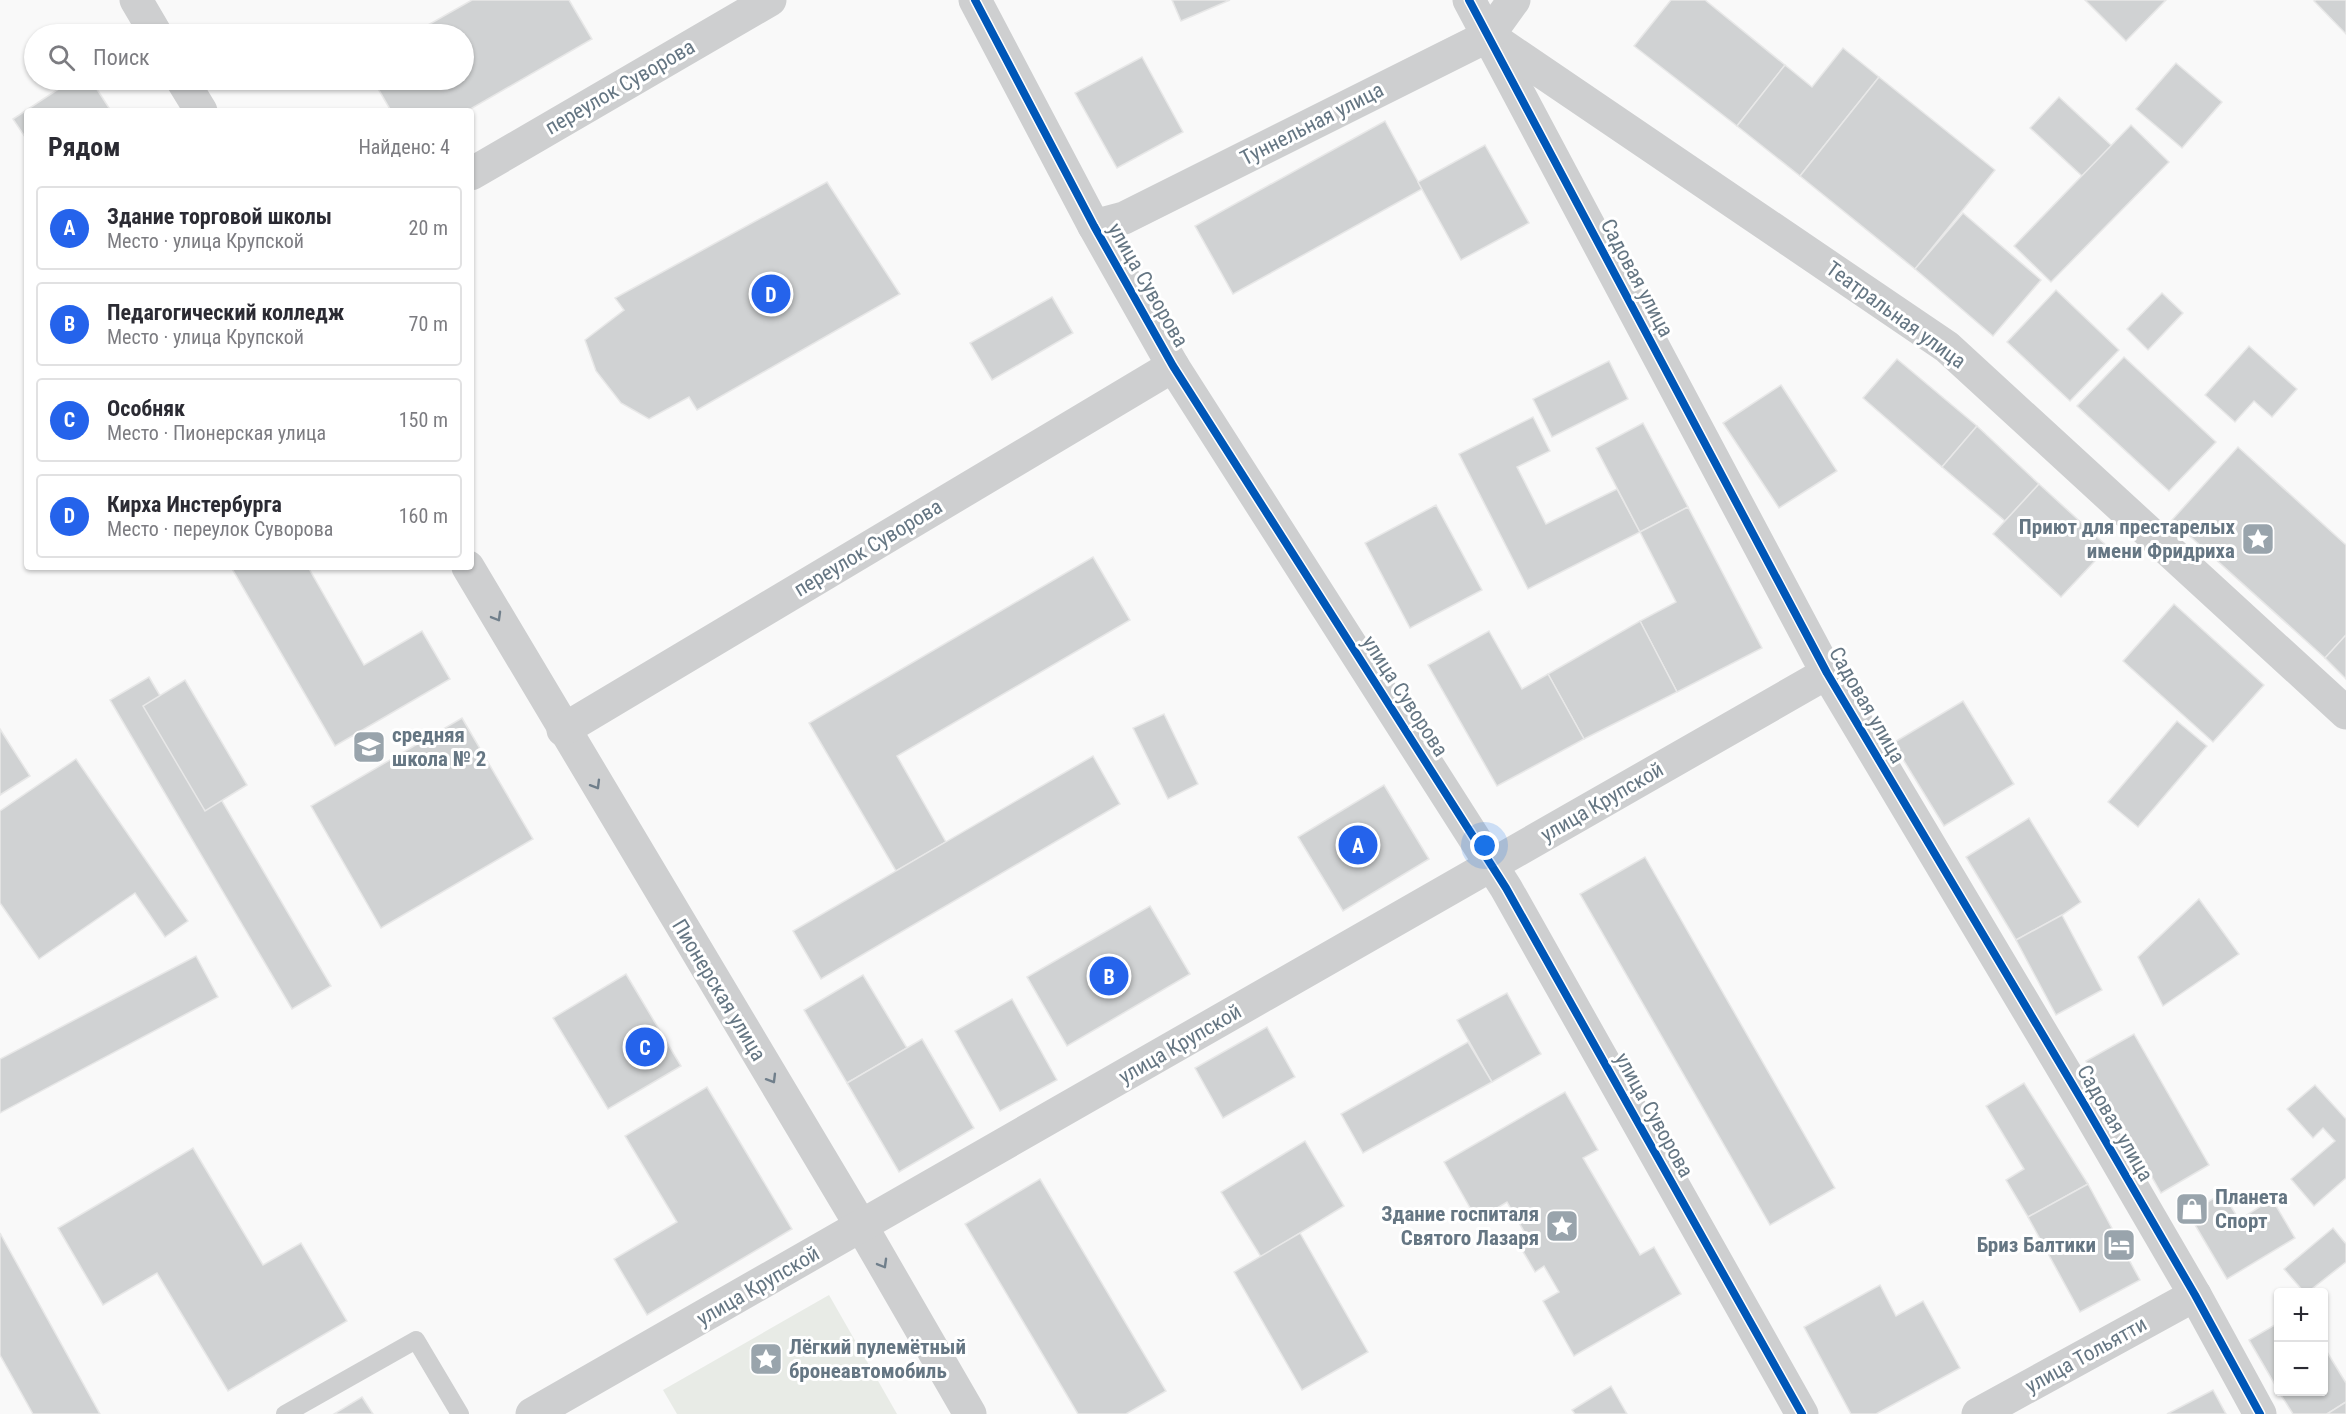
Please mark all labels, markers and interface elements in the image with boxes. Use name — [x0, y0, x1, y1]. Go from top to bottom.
search box — [24, 24, 474, 90]
street label: переулок Суворова — [541, 35, 699, 139]
icon: search — [45, 41, 78, 74]
text: Поиск — [93, 45, 150, 70]
street label: Туннельная улица — [1236, 78, 1388, 170]
text: Рядом — [48, 132, 120, 162]
text: Найдено: 4 — [358, 135, 450, 159]
text: Здание торговой школы — [107, 204, 332, 229]
street label: Садовая улица — [1596, 215, 1678, 341]
text: A — [64, 216, 75, 240]
text: 20 m — [409, 216, 448, 240]
street label: улица Суворова — [1103, 219, 1193, 351]
text: Место · улица Крупской — [107, 229, 304, 253]
street label: Театральная улица — [1822, 256, 1970, 374]
pin: D — [752, 272, 790, 316]
text: Педагогический колледж — [107, 300, 344, 325]
text: B — [64, 312, 75, 336]
text: 70 m — [409, 312, 448, 336]
text: Место · улица Крупской — [107, 325, 304, 349]
text: Особняк — [107, 396, 185, 421]
text: C — [64, 408, 75, 432]
text: 150 m — [399, 408, 448, 432]
text: Место · Пионерская улица — [107, 421, 326, 445]
text: Кирха Инстербурга — [107, 492, 282, 517]
street label: переулок Суворова — [790, 494, 946, 602]
text: D — [64, 504, 75, 528]
text: 160 m — [399, 504, 448, 528]
place label: Приют для престарелых имени Фридриха — [2019, 515, 2235, 563]
text: Место · переулок Суворова — [107, 517, 333, 541]
place icon: Приют для престарелых имени Фридриха — [2240, 521, 2276, 557]
one-way arrow — [490, 611, 502, 622]
street label: улица Суворова — [1357, 631, 1453, 761]
street label: Садовая улица — [1824, 643, 1910, 767]
place label: средняя школа № 2 — [392, 723, 486, 771]
school or university icon: средняя школа № 2 — [351, 729, 387, 765]
street label: улица Крупской — [1536, 757, 1668, 847]
one-way arrow — [589, 779, 601, 789]
pin: A — [1338, 822, 1378, 868]
your location — [1470, 831, 1499, 860]
street label: Пионерская улица — [667, 915, 771, 1065]
pin: B — [1090, 954, 1128, 998]
street label: улица Крупской — [1114, 999, 1246, 1089]
pin: C — [626, 1024, 664, 1070]
street label: улица Суворова — [1610, 1048, 1698, 1182]
street label: Садовая улица — [2072, 1061, 2158, 1185]
one-way arrow — [765, 1073, 777, 1083]
place label: Планета Спорт — [2215, 1185, 2288, 1233]
shop icon: Планета Спорт — [2174, 1191, 2210, 1227]
place label: Здание госпиталя Святого Лазаря — [1381, 1202, 1539, 1250]
place icon: Здание госпиталя Святого Лазаря — [1544, 1208, 1580, 1244]
hotel icon: Бриз Балтики — [2101, 1227, 2137, 1263]
place label: Бриз Балтики — [1977, 1233, 2096, 1257]
street label: улица Крупской — [692, 1241, 824, 1331]
one-way arrow — [876, 1258, 887, 1268]
map controls — [2274, 1288, 2328, 1396]
button: + — [2274, 1288, 2328, 1342]
street label: улица Тольятти — [2021, 1312, 2151, 1398]
place label: Лёгкий пулемётный бронеавтомобиль — [789, 1335, 966, 1383]
place icon: Лёгкий пулемётный бронеавтомобиль — [748, 1341, 784, 1377]
button: − — [2274, 1342, 2328, 1396]

